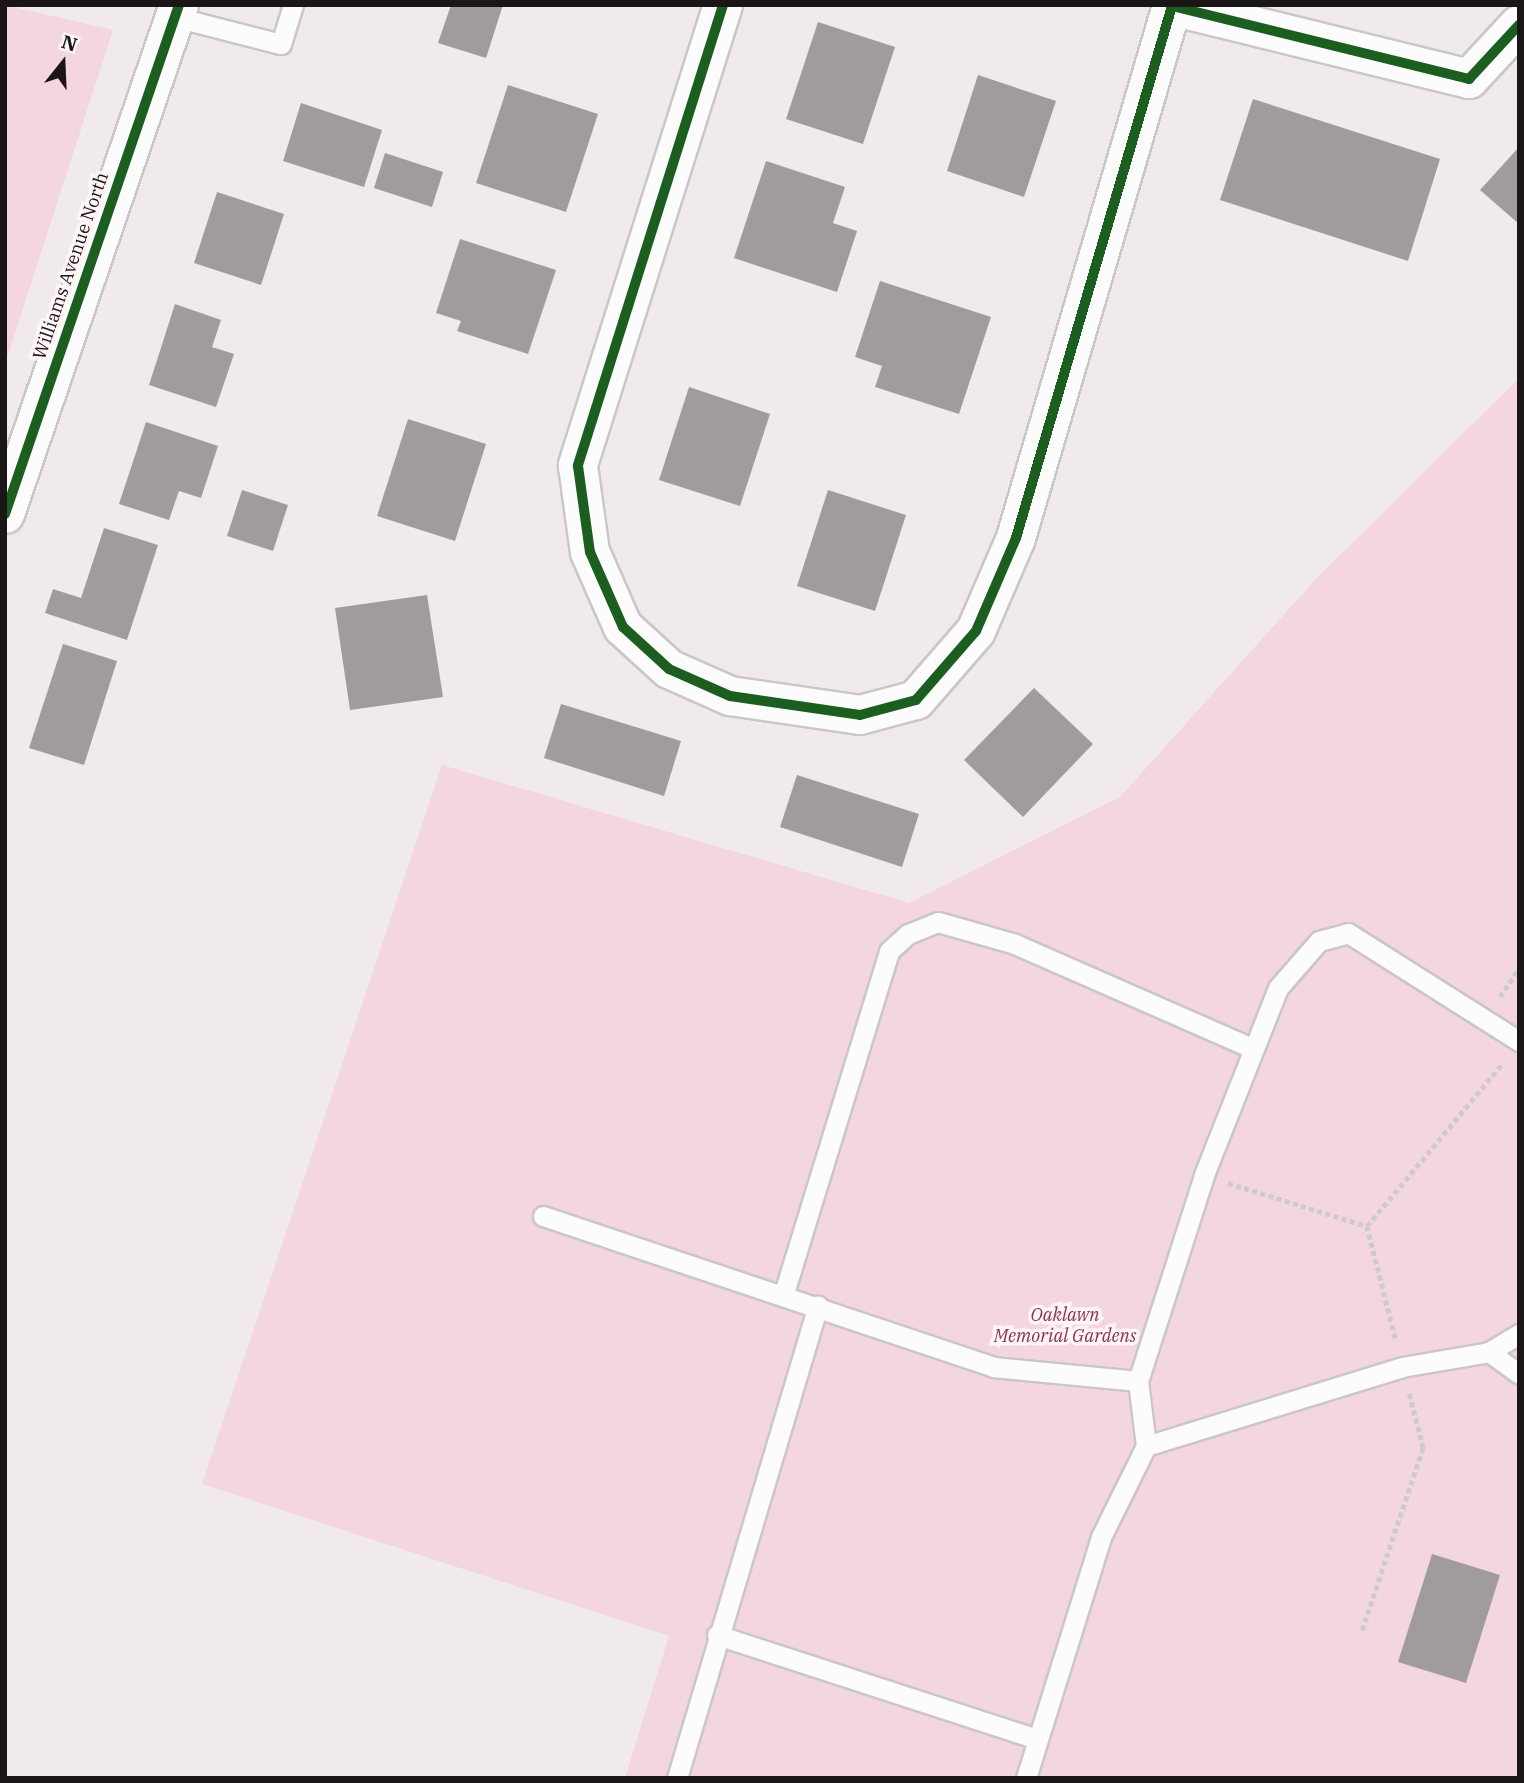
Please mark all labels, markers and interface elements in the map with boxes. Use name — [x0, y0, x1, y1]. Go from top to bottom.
north arrow — [28, 28, 98, 98]
text: N — [59, 29, 80, 57]
street label: Williams Avenue North — [29, 170, 113, 362]
park label: Oaklawn Memorial Gardens — [994, 1305, 1136, 1348]

